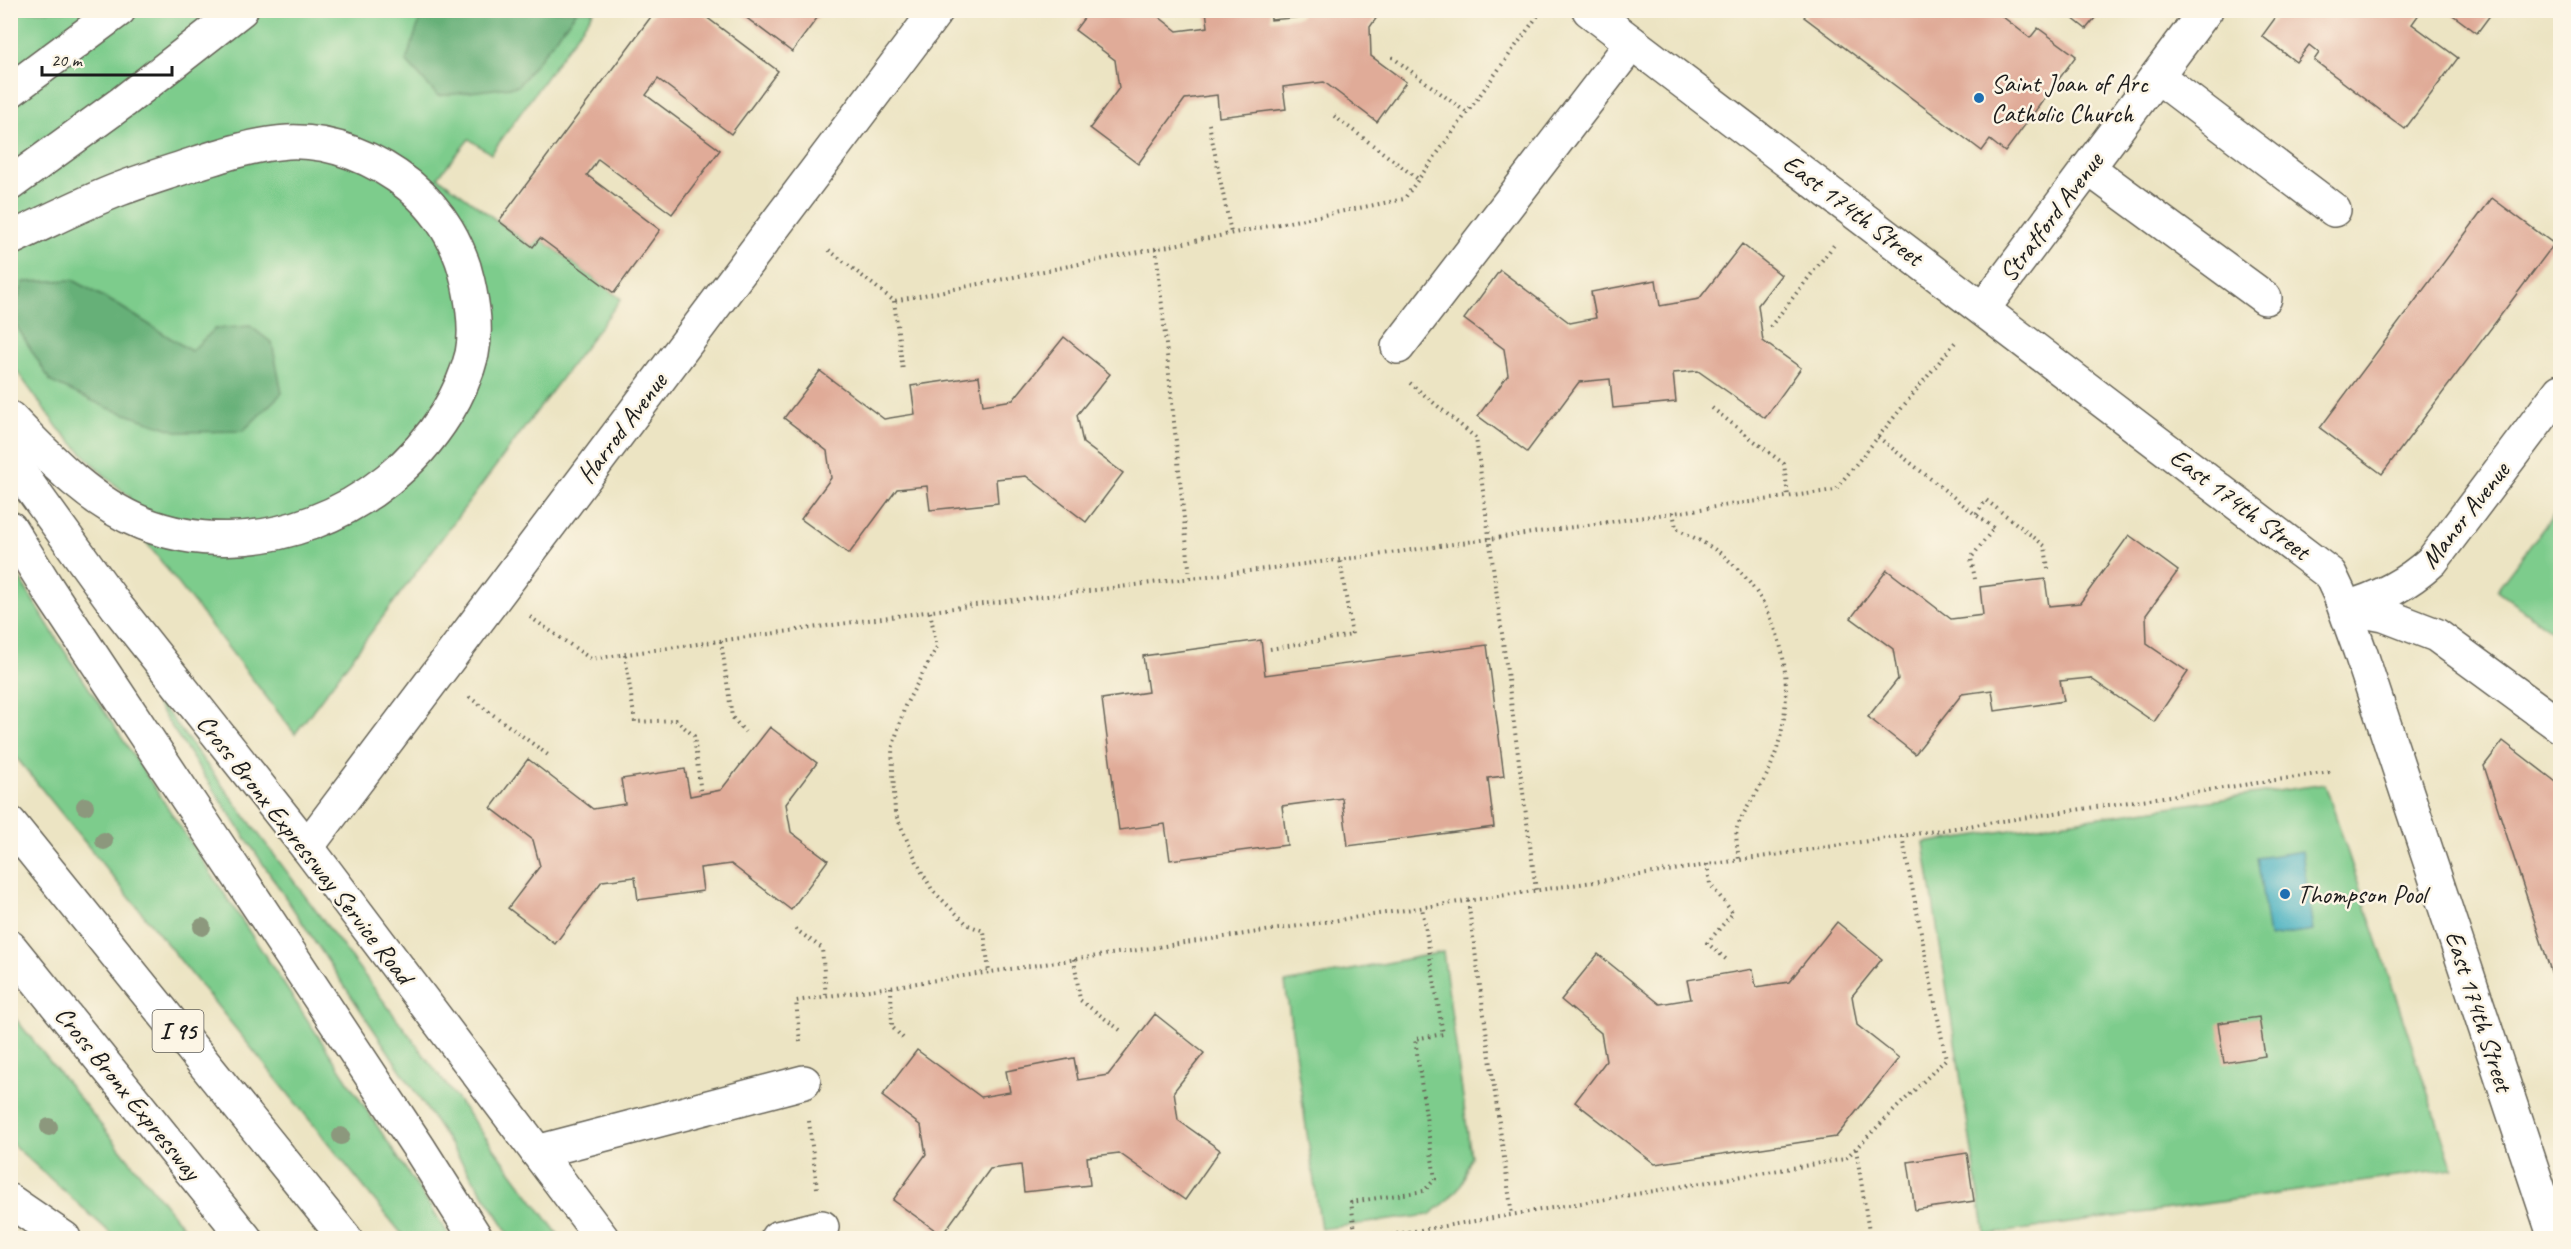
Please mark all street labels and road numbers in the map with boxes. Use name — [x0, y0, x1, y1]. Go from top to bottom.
street label: Stratford Avenue — [1992, 145, 2111, 288]
street label: East 174th Street — [1776, 147, 1931, 275]
street label: Harrod Avenue — [570, 365, 675, 490]
street label: East 174th Street — [2163, 441, 2318, 569]
street label: Manor Avenue — [2413, 454, 2518, 575]
street label: Cross Bronx Expressway Service Road — [189, 708, 423, 993]
street label: East 174th Street — [2438, 927, 2521, 1098]
street label: Cross Bronx Expressway — [48, 999, 210, 1188]
road number: I 95 — [152, 1010, 204, 1052]

